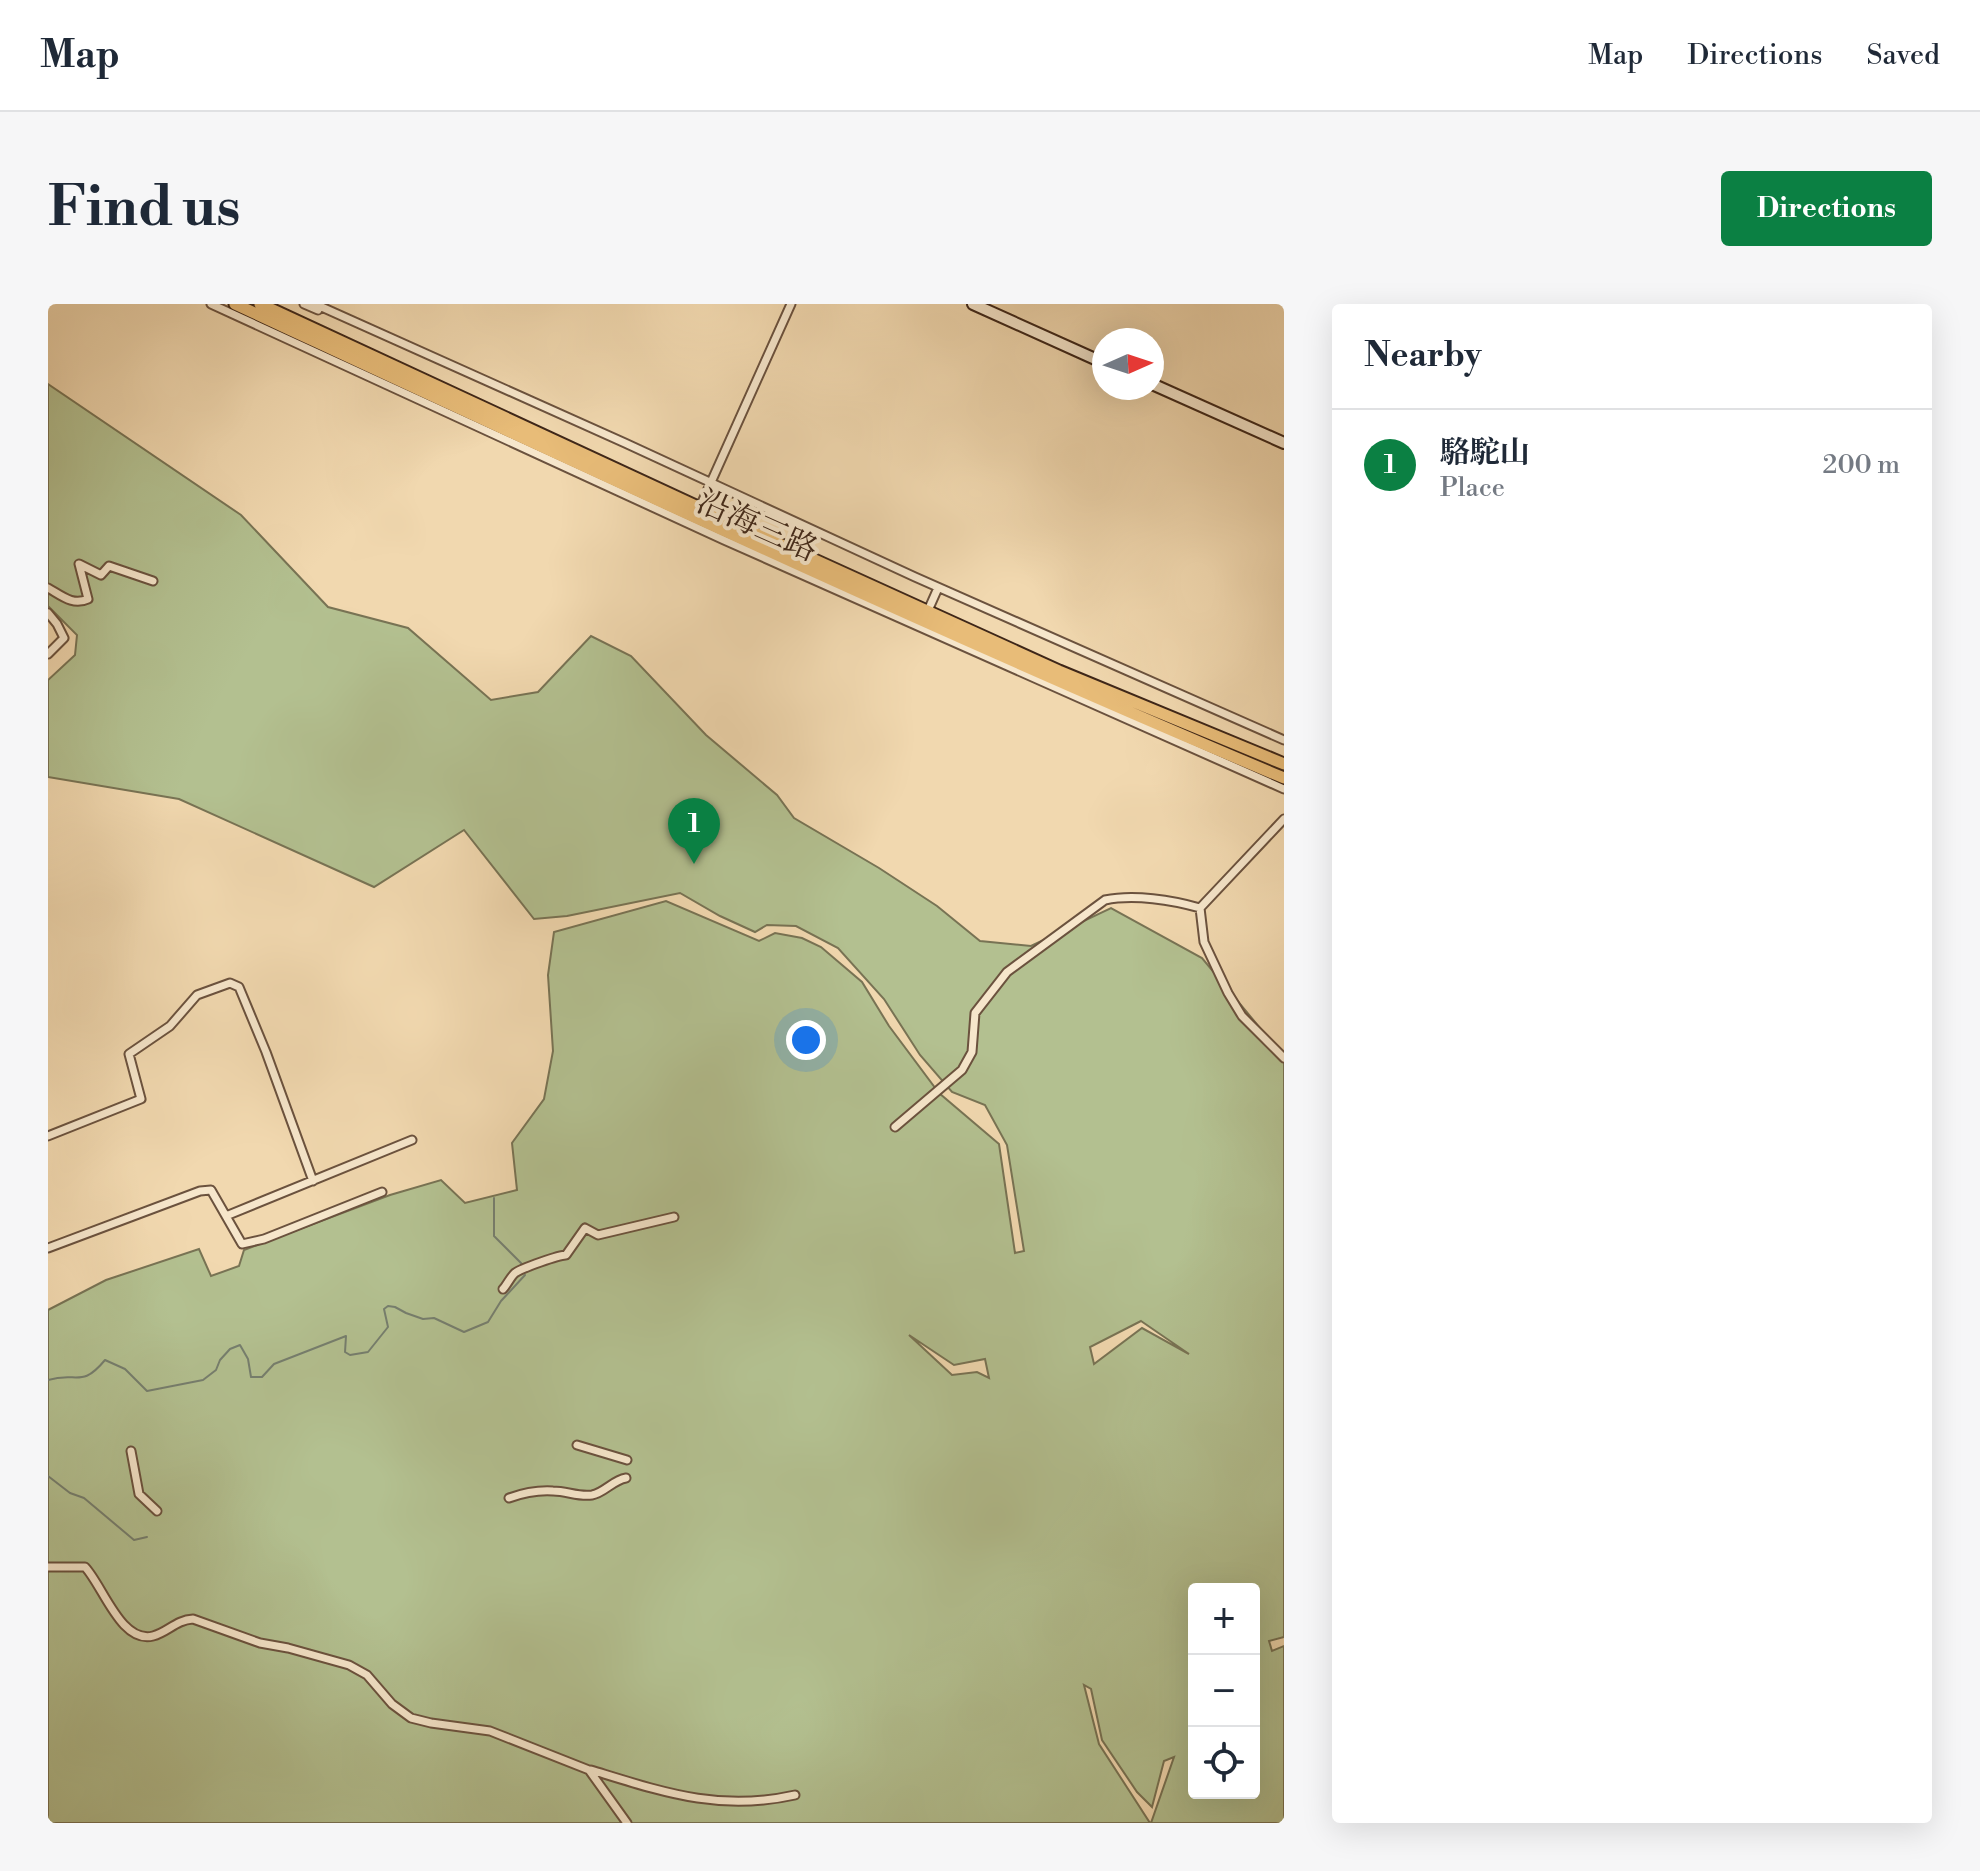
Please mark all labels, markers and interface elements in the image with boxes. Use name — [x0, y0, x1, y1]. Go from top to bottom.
text: Map — [40, 32, 120, 79]
text: Map — [1588, 38, 1643, 73]
text: Directions — [1687, 38, 1822, 73]
text: Saved — [1866, 38, 1940, 73]
button: Directions — [1721, 171, 1932, 246]
text: Find us — [48, 173, 241, 243]
north arrow — [1092, 328, 1164, 400]
text: Nearby — [1364, 335, 1482, 377]
text: 駱駝山 — [1440, 434, 1530, 472]
text: 1 — [1384, 449, 1396, 481]
text: 200 m — [1823, 449, 1900, 481]
text: Place — [1440, 472, 1505, 504]
street label: 沿海三路 — [690, 482, 824, 570]
pin: 1 — [668, 798, 720, 864]
your location — [786, 1020, 826, 1060]
map controls — [1188, 1583, 1260, 1799]
button: + — [1188, 1583, 1260, 1655]
button: − — [1188, 1655, 1260, 1727]
button: locate — [1188, 1727, 1260, 1799]

